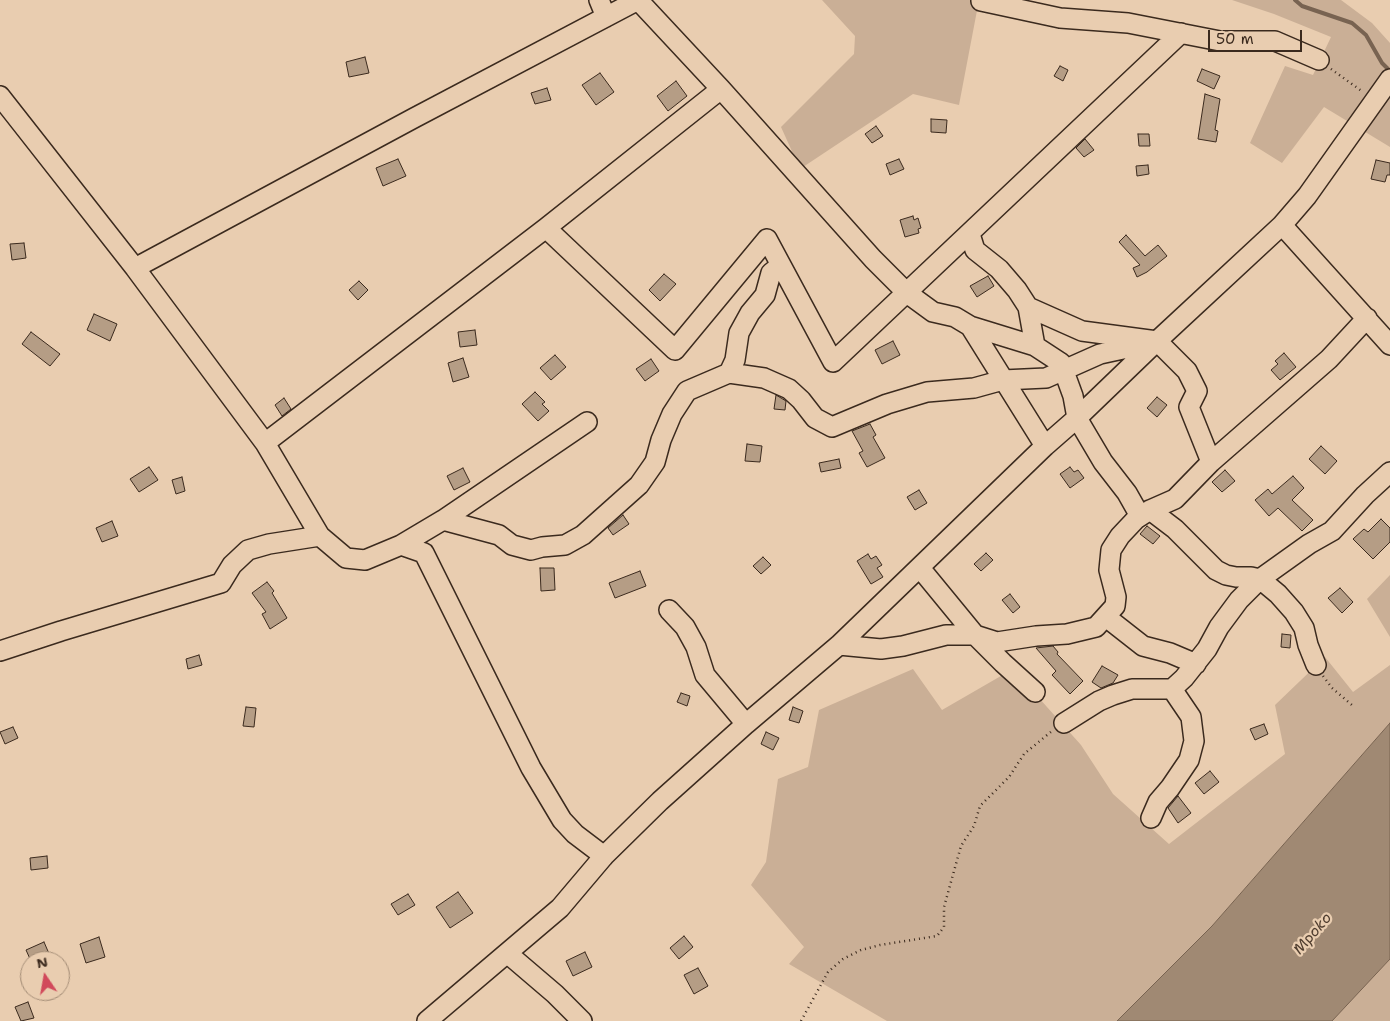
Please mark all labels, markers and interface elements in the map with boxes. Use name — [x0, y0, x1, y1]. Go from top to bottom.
scale bar — [1210, 20, 1304, 52]
text: 50 m — [1216, 29, 1254, 49]
water label: Mpoko — [1290, 909, 1336, 959]
north arrow — [20, 951, 70, 1001]
text: N — [35, 952, 49, 972]

